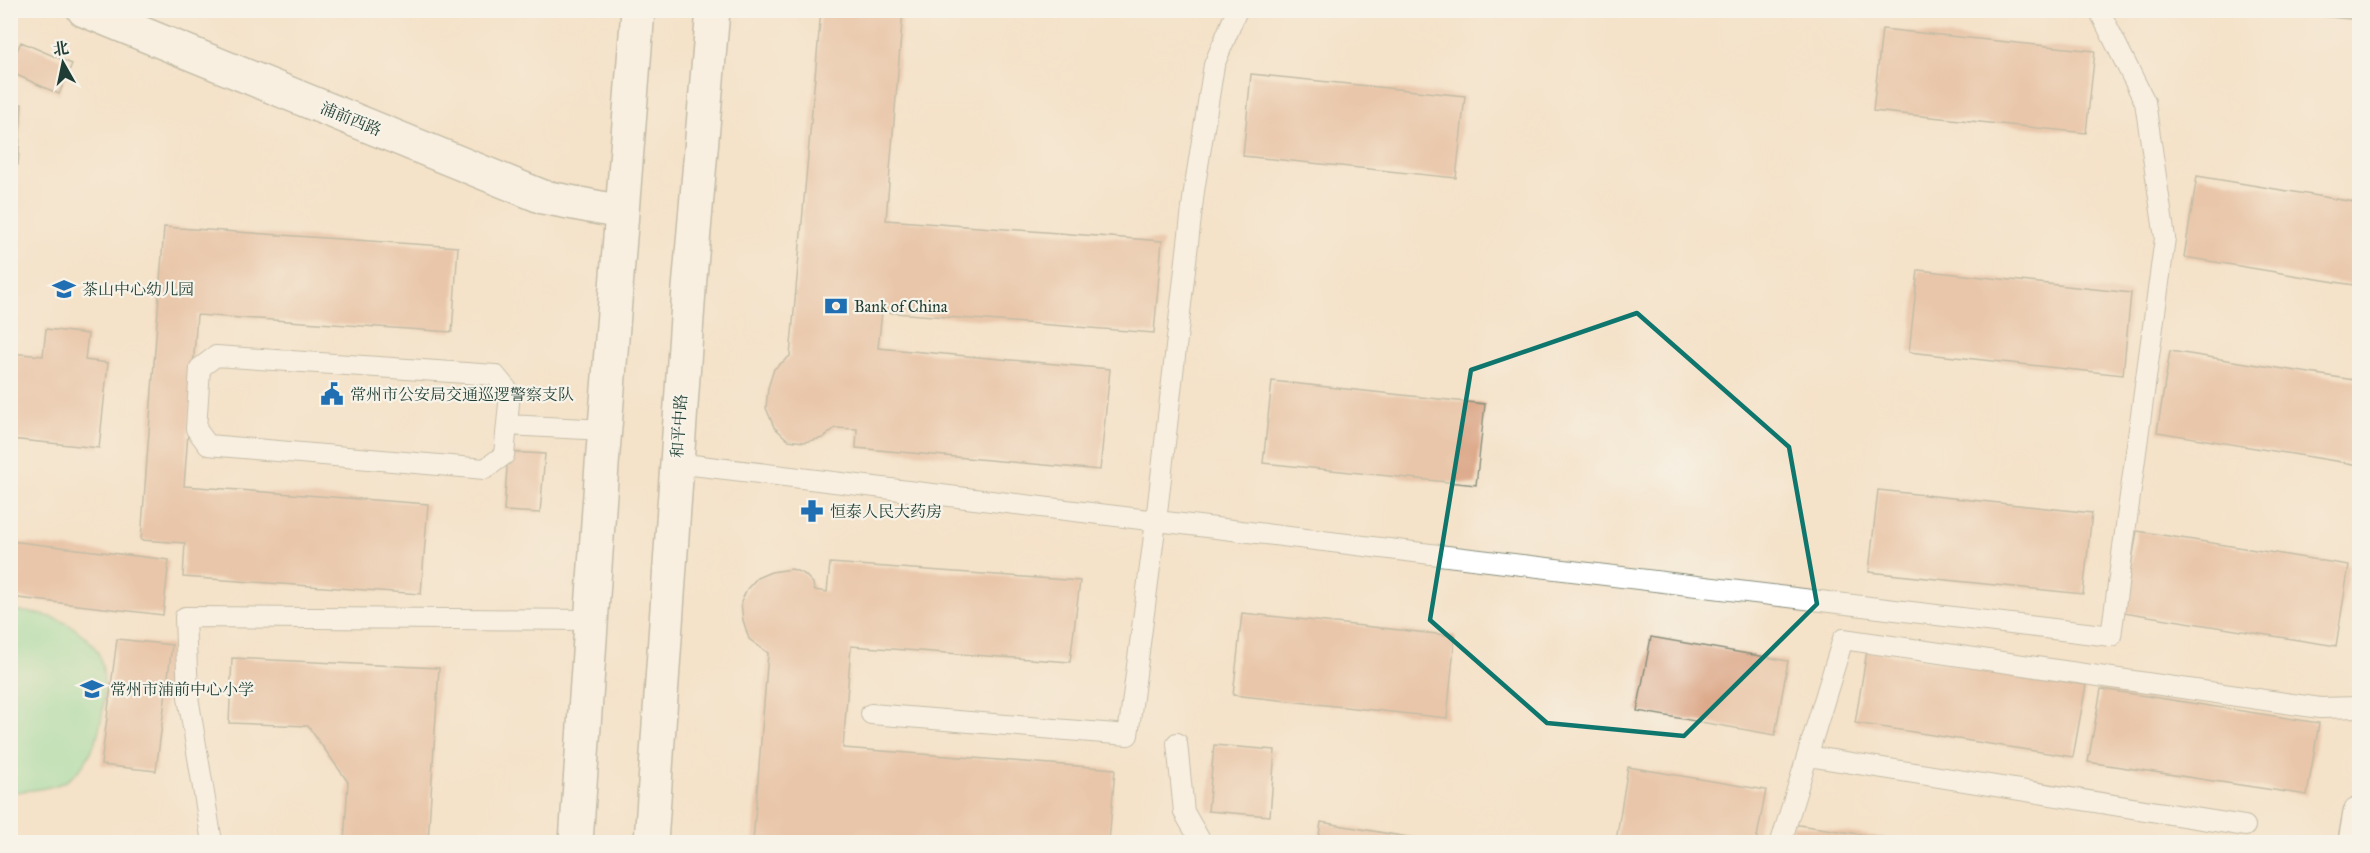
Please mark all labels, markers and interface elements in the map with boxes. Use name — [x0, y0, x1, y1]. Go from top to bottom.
north arrow — [33, 33, 93, 93]
text: 北 — [51, 38, 70, 59]
street label: 浦前西路 — [318, 98, 384, 140]
school or university icon: 茶山中心幼儿园 — [51, 276, 77, 302]
place label: 茶山中心幼儿园 — [82, 280, 194, 299]
bank icon: Bank of China — [823, 293, 849, 319]
place label: Bank of China — [854, 297, 948, 316]
public building icon: 常州市公安局交通巡逻警察支队 — [319, 381, 345, 407]
place label: 常州市公安局交通巡逻警察支队 — [350, 385, 574, 404]
street label: 和平中路 — [667, 393, 691, 459]
pharmacy icon: 恒泰人民大药房 — [799, 498, 825, 524]
place label: 恒泰人民大药房 — [830, 502, 942, 521]
school or university icon: 常州市浦前中心小学 — [79, 676, 105, 702]
place label: 常州市浦前中心小学 — [110, 680, 254, 699]

